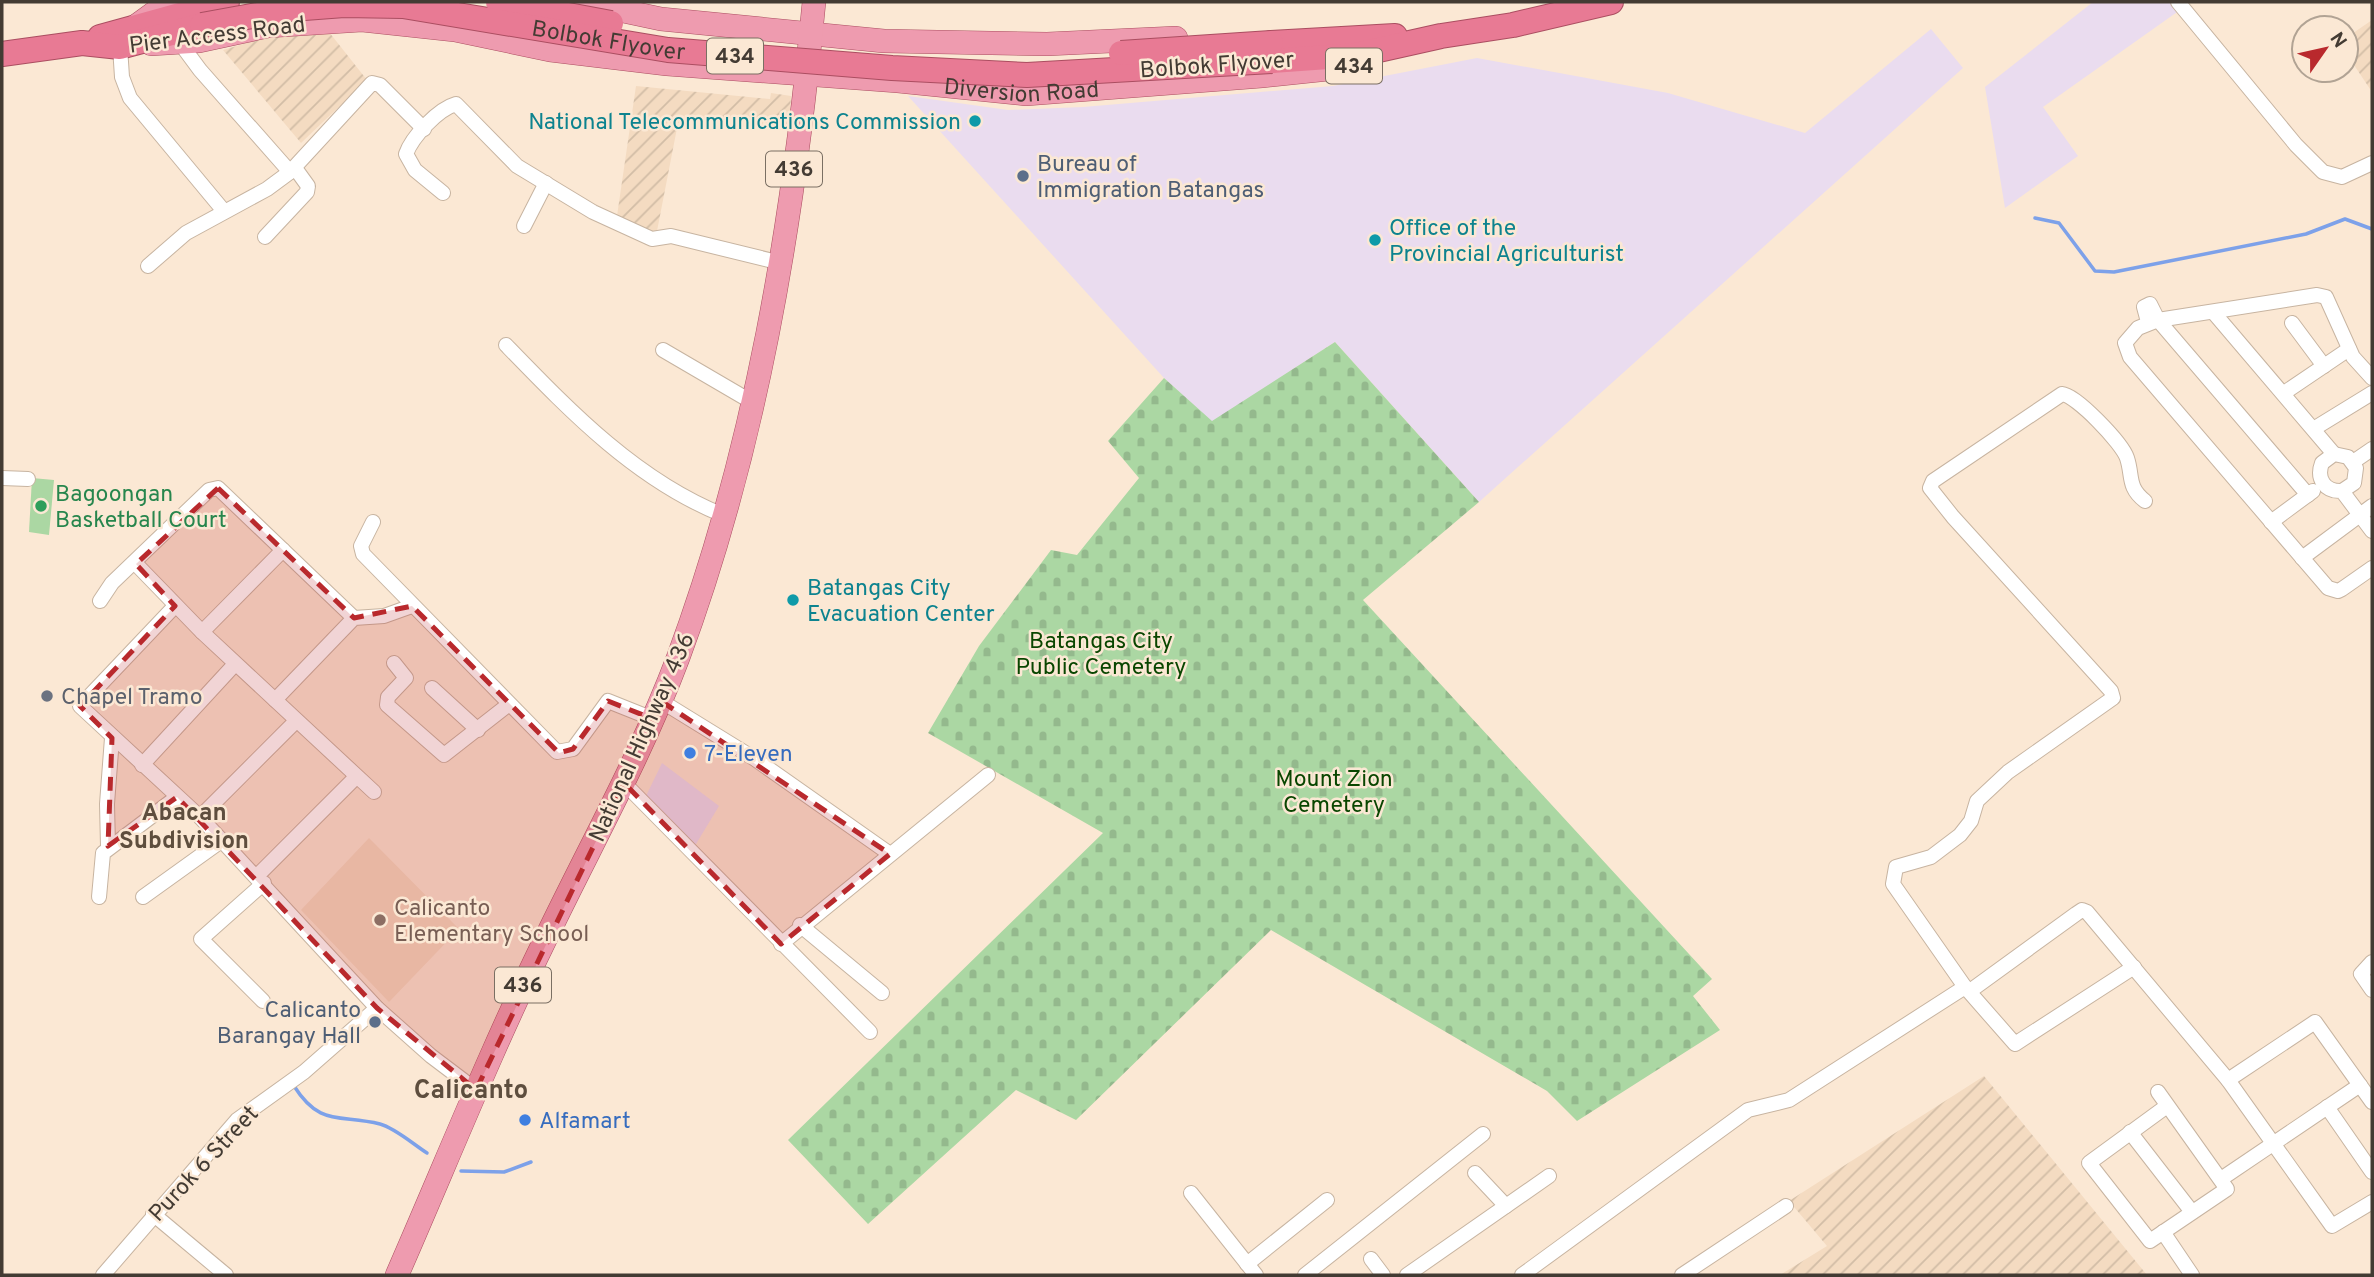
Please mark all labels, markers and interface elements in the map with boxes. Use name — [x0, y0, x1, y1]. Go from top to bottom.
street label: Pier Access Road — [127, 11, 307, 62]
north arrow — [2290, 14, 2360, 84]
street label: Bolbok Flyover — [529, 16, 686, 68]
text: N — [2324, 28, 2351, 53]
road number: 434 — [707, 38, 763, 74]
street label: Bolbok Flyover — [1139, 47, 1295, 86]
road number: 434 — [1326, 48, 1382, 84]
street label: Diversion Road — [942, 74, 1100, 111]
place label: National Telecommunications Commission — [528, 109, 961, 138]
marker: National Telecommunications Commission — [967, 113, 983, 129]
place label: Bureau of Immigration Batangas — [1037, 151, 1264, 206]
road number: 436 — [766, 152, 822, 186]
marker: Bureau of Immigration Batangas — [1015, 168, 1031, 184]
place label: Office of the Provincial Agriculturist — [1389, 215, 1624, 270]
marker: Office of the Provincial Agriculturist — [1367, 232, 1383, 248]
place label: Bagoongan Basketball Court — [55, 481, 227, 536]
marker: Bagoongan Basketball Court — [33, 498, 49, 514]
place label: Batangas City Evacuation Center — [807, 575, 995, 630]
marker: Batangas City Evacuation Center — [785, 592, 801, 608]
park label: Batangas City Public Cemetery — [1016, 628, 1186, 683]
street label: National Highway 436 — [584, 629, 703, 847]
place label: Chapel Tramo — [61, 684, 203, 713]
marker: Chapel Tramo — [39, 688, 55, 704]
place label: 7-Eleven — [704, 741, 793, 770]
marker: 7-Eleven — [682, 745, 698, 761]
park label: Mount Zion Cemetery — [1275, 766, 1393, 821]
district label: Abacan Subdivision — [119, 799, 249, 857]
place label: Calicanto Elementary School — [394, 895, 589, 950]
marker: Calicanto Elementary School — [372, 912, 388, 928]
road number: 436 — [495, 968, 551, 1002]
place label: Calicanto Barangay Hall — [217, 997, 361, 1052]
marker: Calicanto Barangay Hall — [367, 1014, 383, 1030]
district label: Calicanto — [414, 1075, 528, 1108]
street label: Purok 6 Street — [144, 1100, 266, 1229]
place label: Alfamart — [539, 1108, 631, 1137]
marker: Alfamart — [517, 1112, 533, 1128]

